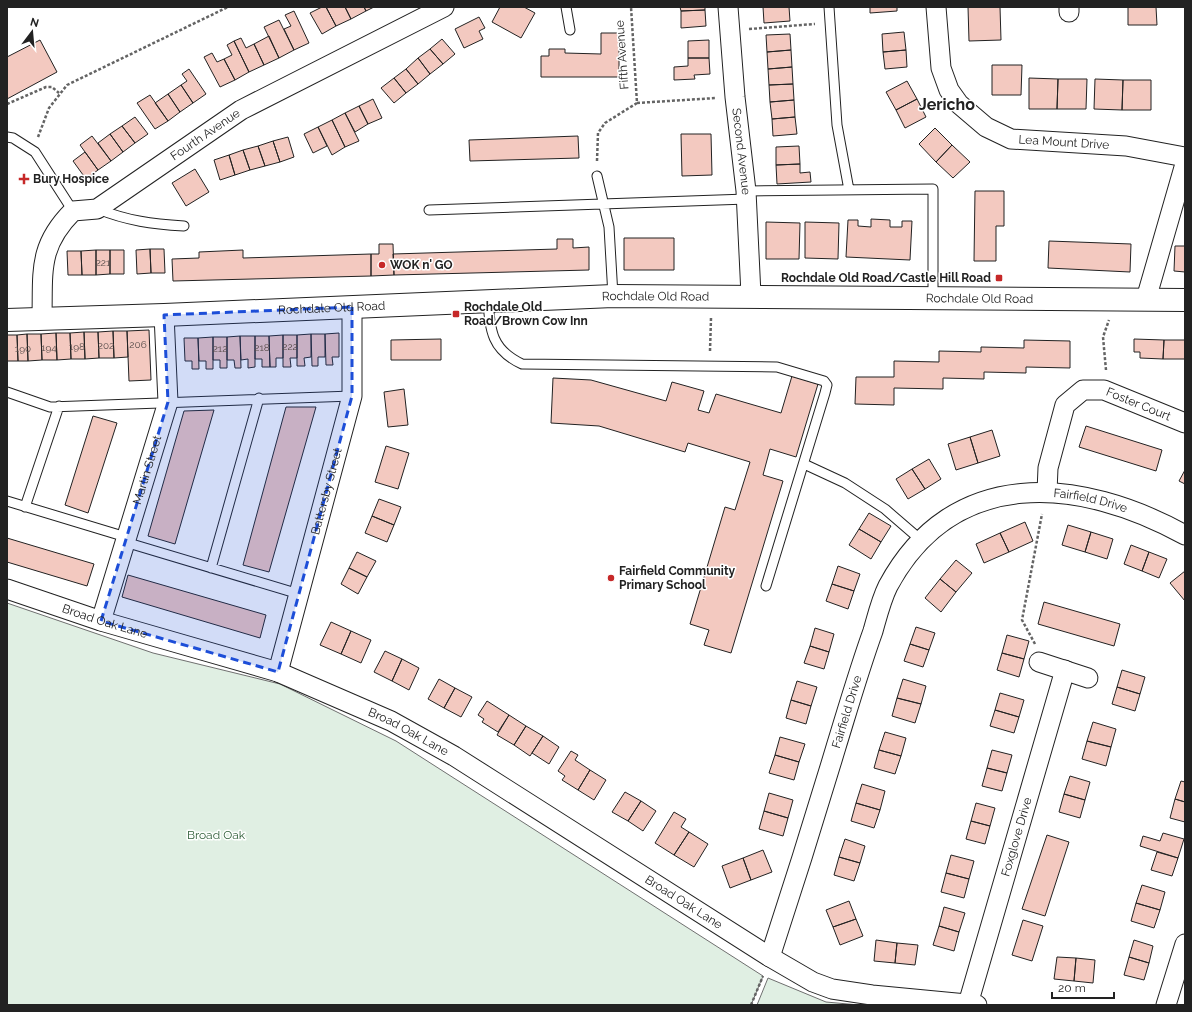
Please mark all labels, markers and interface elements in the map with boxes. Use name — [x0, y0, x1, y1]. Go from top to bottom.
north arrow — [12, 12, 52, 52]
text: N — [29, 15, 40, 30]
street label: Fifth Avenue — [613, 20, 631, 90]
district label: Jericho — [919, 95, 975, 114]
street label: Fourth Avenue — [168, 106, 243, 163]
street label: Second Avenue — [729, 107, 753, 195]
street label: Lea Mount Drive — [1018, 132, 1110, 152]
place label: Bury Hospice — [33, 172, 109, 186]
marker: Bury Hospice — [18, 173, 30, 185]
house number: 221 — [96, 257, 111, 268]
place label: WOK n' GO — [390, 258, 453, 272]
marker: WOK n' GO — [377, 260, 387, 270]
place label: Rochdale Old Road/Castle Hill Road — [781, 271, 991, 285]
marker: Rochdale Old Road/Castle Hill Road — [994, 273, 1004, 283]
street label: Rochdale Old Road — [602, 289, 709, 304]
street label: Rochdale Old Road — [926, 291, 1033, 306]
street label: Rochdale Old Road — [278, 299, 386, 317]
place label: Rochdale Old Road/Brown Cow Inn — [464, 300, 588, 328]
marker: Rochdale Old Road/Brown Cow Inn — [451, 309, 461, 319]
house number: 206 — [129, 339, 147, 350]
house number: 202 — [98, 340, 114, 351]
house number: 198 — [69, 341, 85, 352]
house number: 222 — [282, 341, 298, 352]
house number: 194 — [41, 342, 57, 353]
house number: 218 — [254, 342, 270, 353]
house number: 190 — [15, 343, 31, 354]
house number: 212 — [213, 343, 227, 354]
street label: Foster Court — [1104, 385, 1173, 423]
street label: Martin Street — [130, 434, 164, 506]
street label: Battersby Street — [308, 446, 345, 536]
street label: Fairfield Drive — [1053, 486, 1129, 515]
place label: Fairfield Community Primary School — [619, 564, 736, 592]
marker: Fairfield Community Primary School — [606, 573, 616, 583]
street label: Broad Oak Lane — [60, 601, 149, 641]
street label: Fairfield Drive — [829, 674, 865, 750]
street label: Broad Oak Lane — [366, 705, 451, 759]
street label: Foxglove Drive — [998, 796, 1035, 878]
park label: Broad Oak — [187, 828, 246, 842]
street label: Broad Oak Lane — [643, 872, 725, 932]
scale bar — [1052, 974, 1114, 1000]
text: 20 m — [1058, 981, 1086, 995]

